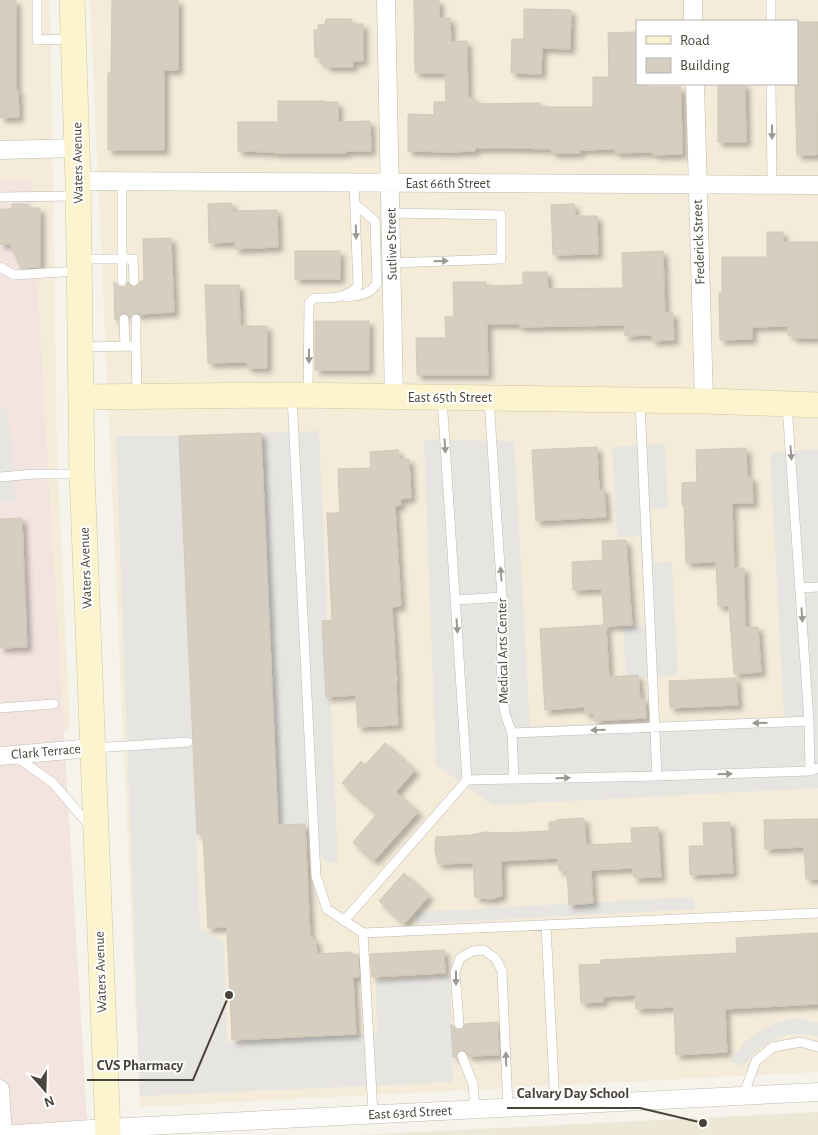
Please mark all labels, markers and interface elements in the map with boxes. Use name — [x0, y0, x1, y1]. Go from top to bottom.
legend — [636, 20, 798, 85]
text: Road — [680, 33, 710, 48]
text: Building — [680, 58, 730, 73]
street label: Waters Avenue — [70, 122, 86, 204]
one-way arrow — [768, 125, 776, 141]
street label: East 66th Street — [405, 177, 491, 191]
street label: Frederick Street — [690, 199, 707, 285]
street label: Sutlive Street — [384, 207, 400, 280]
one-way arrow — [352, 224, 360, 240]
one-way arrow — [433, 257, 449, 265]
one-way arrow — [305, 348, 313, 364]
street label: East 65th Street — [408, 391, 493, 405]
one-way arrow — [442, 439, 450, 455]
one-way arrow — [787, 445, 795, 461]
street label: Waters Avenue — [78, 527, 94, 609]
one-way arrow — [497, 566, 505, 582]
street label: Medical Arts Center — [495, 598, 511, 704]
one-way arrow — [798, 607, 806, 623]
one-way arrow — [454, 618, 462, 634]
one-way arrow — [752, 720, 768, 728]
one-way arrow — [589, 726, 605, 734]
street label: Clark Terrace — [11, 742, 81, 762]
one-way arrow — [717, 769, 733, 777]
one-way arrow — [555, 774, 571, 782]
street label: Waters Avenue — [93, 931, 109, 1013]
one-way arrow — [452, 970, 460, 986]
callout: CVS Pharmacy — [87, 1050, 193, 1080]
one-way arrow — [502, 1051, 510, 1067]
text: CVS Pharmacy — [97, 1058, 184, 1073]
north arrow — [20, 1065, 70, 1115]
callout: Calvary Day School — [507, 1078, 640, 1108]
text: Calvary Day School — [517, 1086, 629, 1101]
text: N — [42, 1093, 56, 1110]
street label: East 63rd Street — [368, 1104, 453, 1122]

